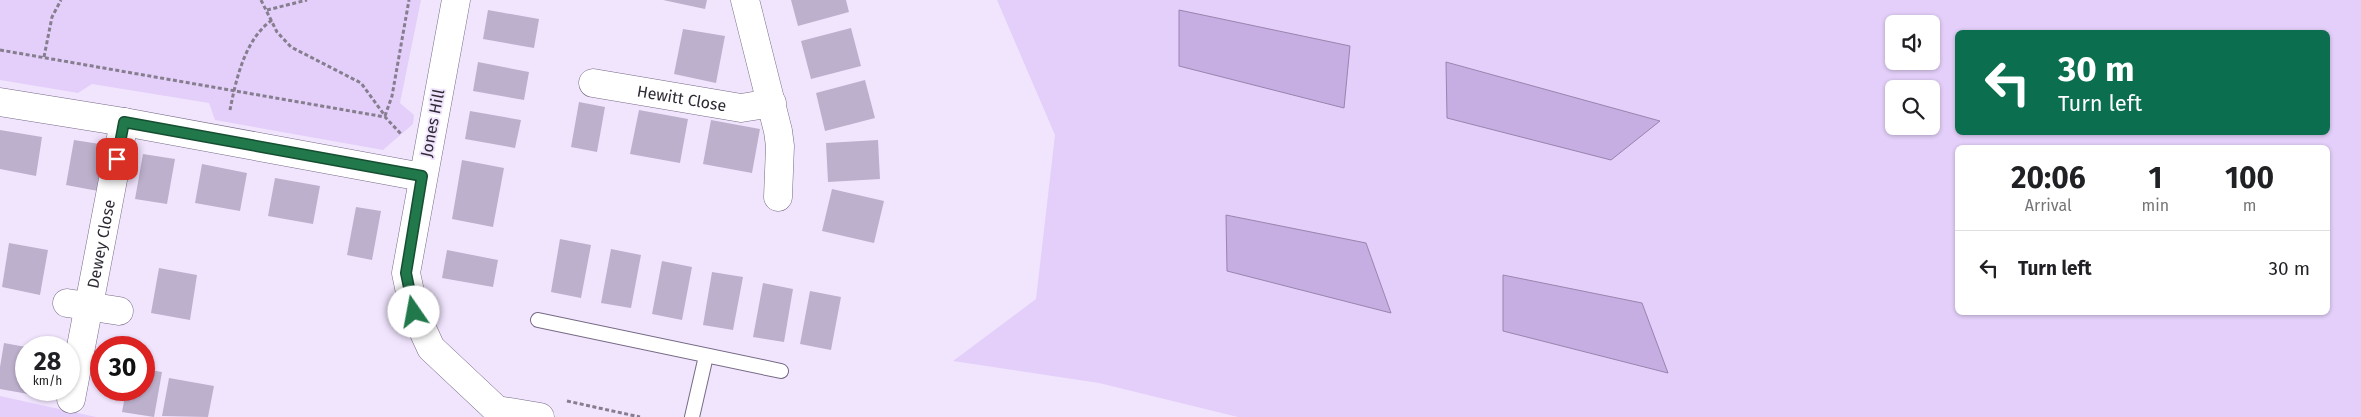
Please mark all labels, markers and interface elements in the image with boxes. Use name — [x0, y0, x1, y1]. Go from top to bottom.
map controls — [1885, 15, 1940, 135]
button: sound — [1885, 15, 1940, 70]
text: 30 m — [2058, 48, 2135, 90]
icon: left — [1975, 50, 2040, 115]
button: search — [1885, 80, 1940, 135]
street label: Hewitt Close — [635, 82, 728, 115]
street label: Jones Hill — [417, 87, 448, 159]
text: Turn left — [2058, 90, 2142, 117]
pin — [96, 138, 138, 180]
icon: arrive — [103, 145, 131, 173]
text: 20:06 — [2011, 160, 2086, 196]
text: 1 — [2148, 160, 2162, 196]
text: 100 — [2225, 160, 2274, 196]
text: Arrival — [2025, 196, 2072, 215]
text: min — [2142, 196, 2169, 215]
text: m — [2243, 196, 2256, 215]
street label: Dewey Close — [83, 198, 119, 290]
icon: left — [1975, 254, 2003, 282]
text: Turn left — [2018, 257, 2092, 280]
text: 30 m — [2269, 257, 2310, 280]
position arrow — [387, 285, 439, 337]
speed limit sign: 30 — [90, 336, 155, 401]
text: 28 — [34, 347, 61, 377]
text: km/h — [33, 374, 62, 388]

